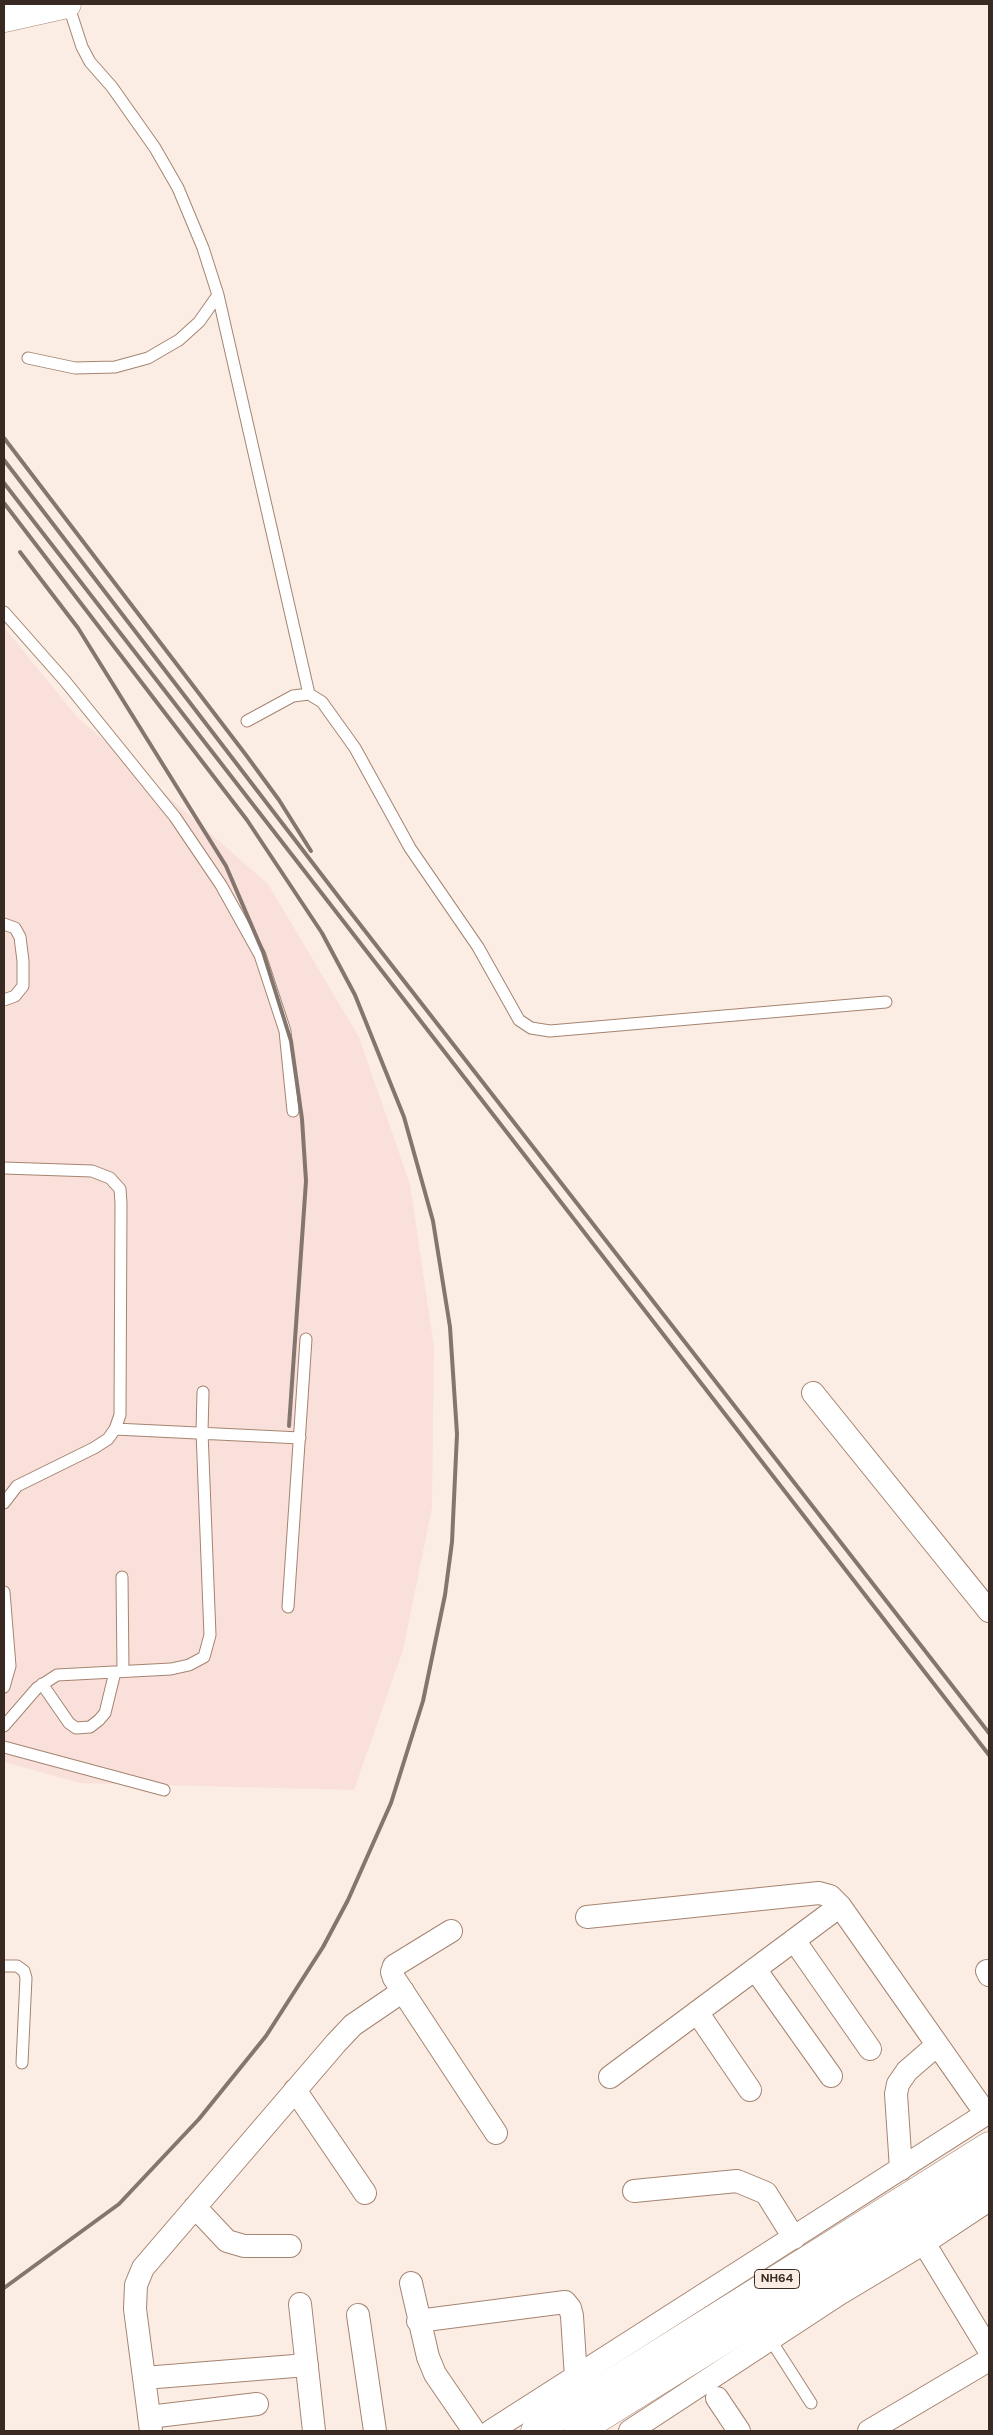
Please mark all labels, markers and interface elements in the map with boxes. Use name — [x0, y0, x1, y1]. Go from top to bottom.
road number: NH64 — [754, 2270, 800, 2288]

